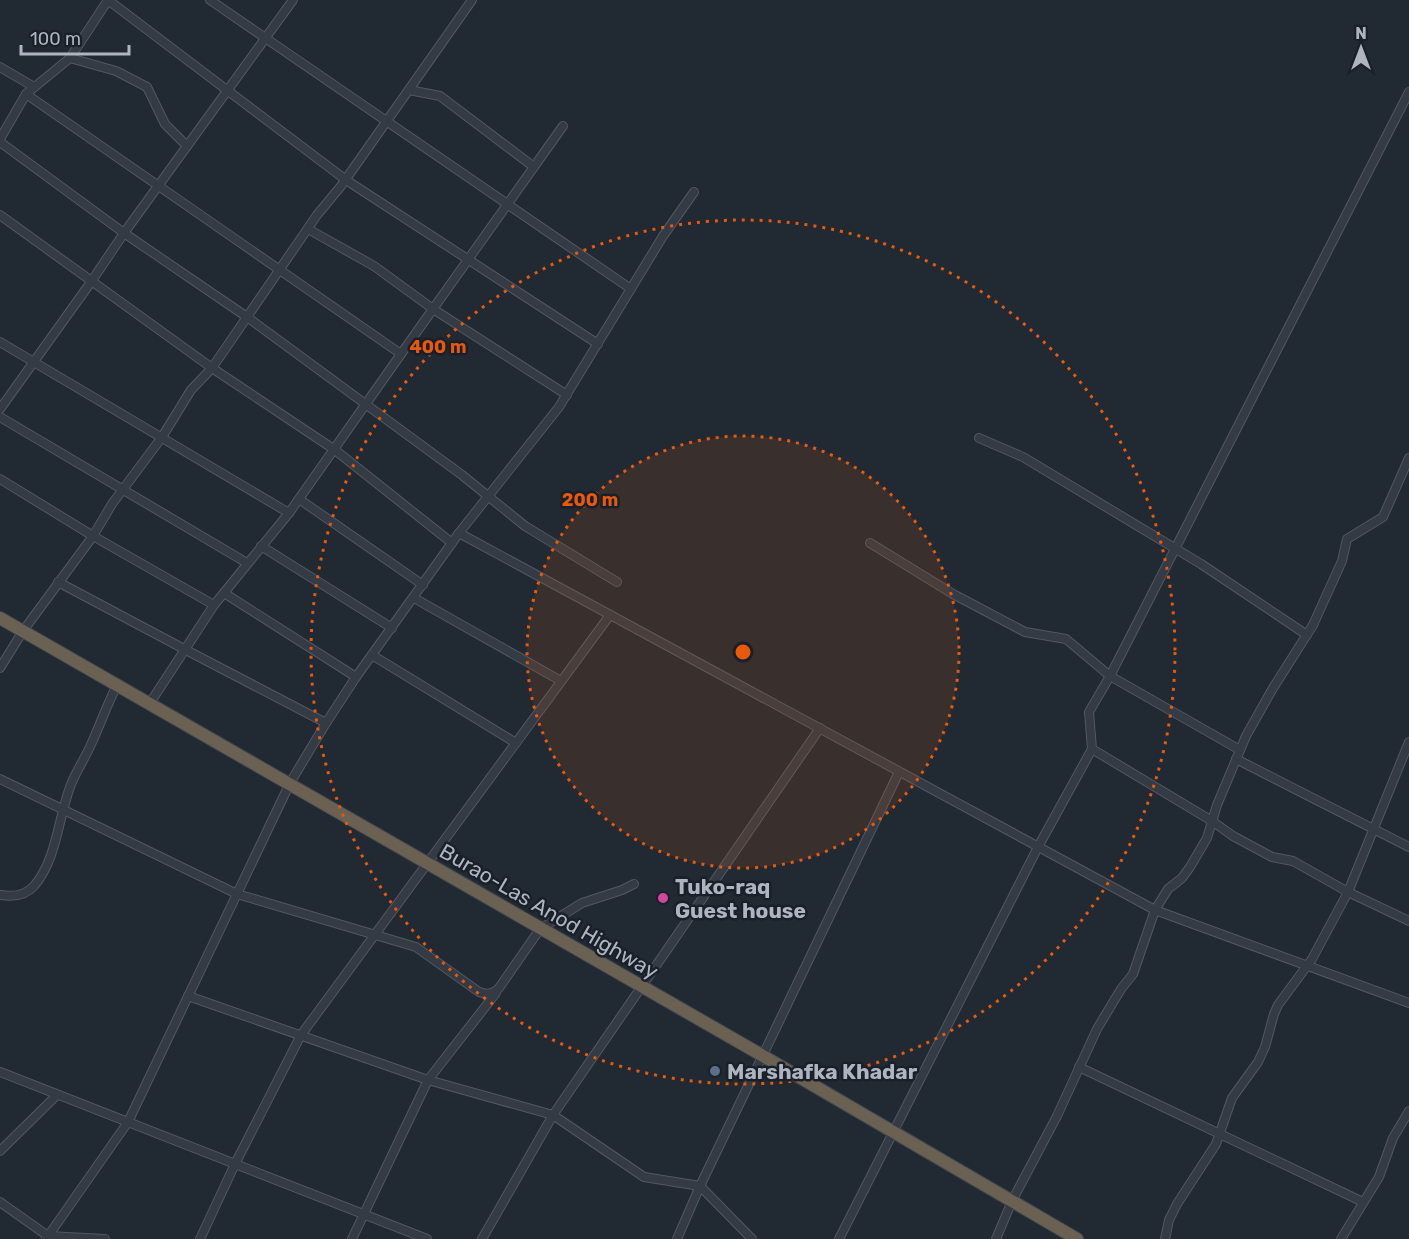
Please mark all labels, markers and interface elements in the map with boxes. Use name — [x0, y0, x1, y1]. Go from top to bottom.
scale bar — [21, 18, 129, 56]
north arrow — [1331, 18, 1391, 78]
text: N — [1355, 24, 1367, 43]
text: 100 m — [30, 28, 81, 50]
text: 400 m — [409, 336, 467, 358]
text: 200 m — [562, 489, 618, 511]
centre of rings — [733, 642, 753, 662]
street label: Burao-Las Anod Highway — [435, 838, 663, 984]
place label: Tuko-raq Guest house — [675, 874, 806, 923]
marker: Tuko-raq Guest house — [656, 891, 670, 905]
place label: Marshafka Khadar — [727, 1059, 918, 1084]
marker: Marshafka Khadar — [708, 1064, 722, 1078]

